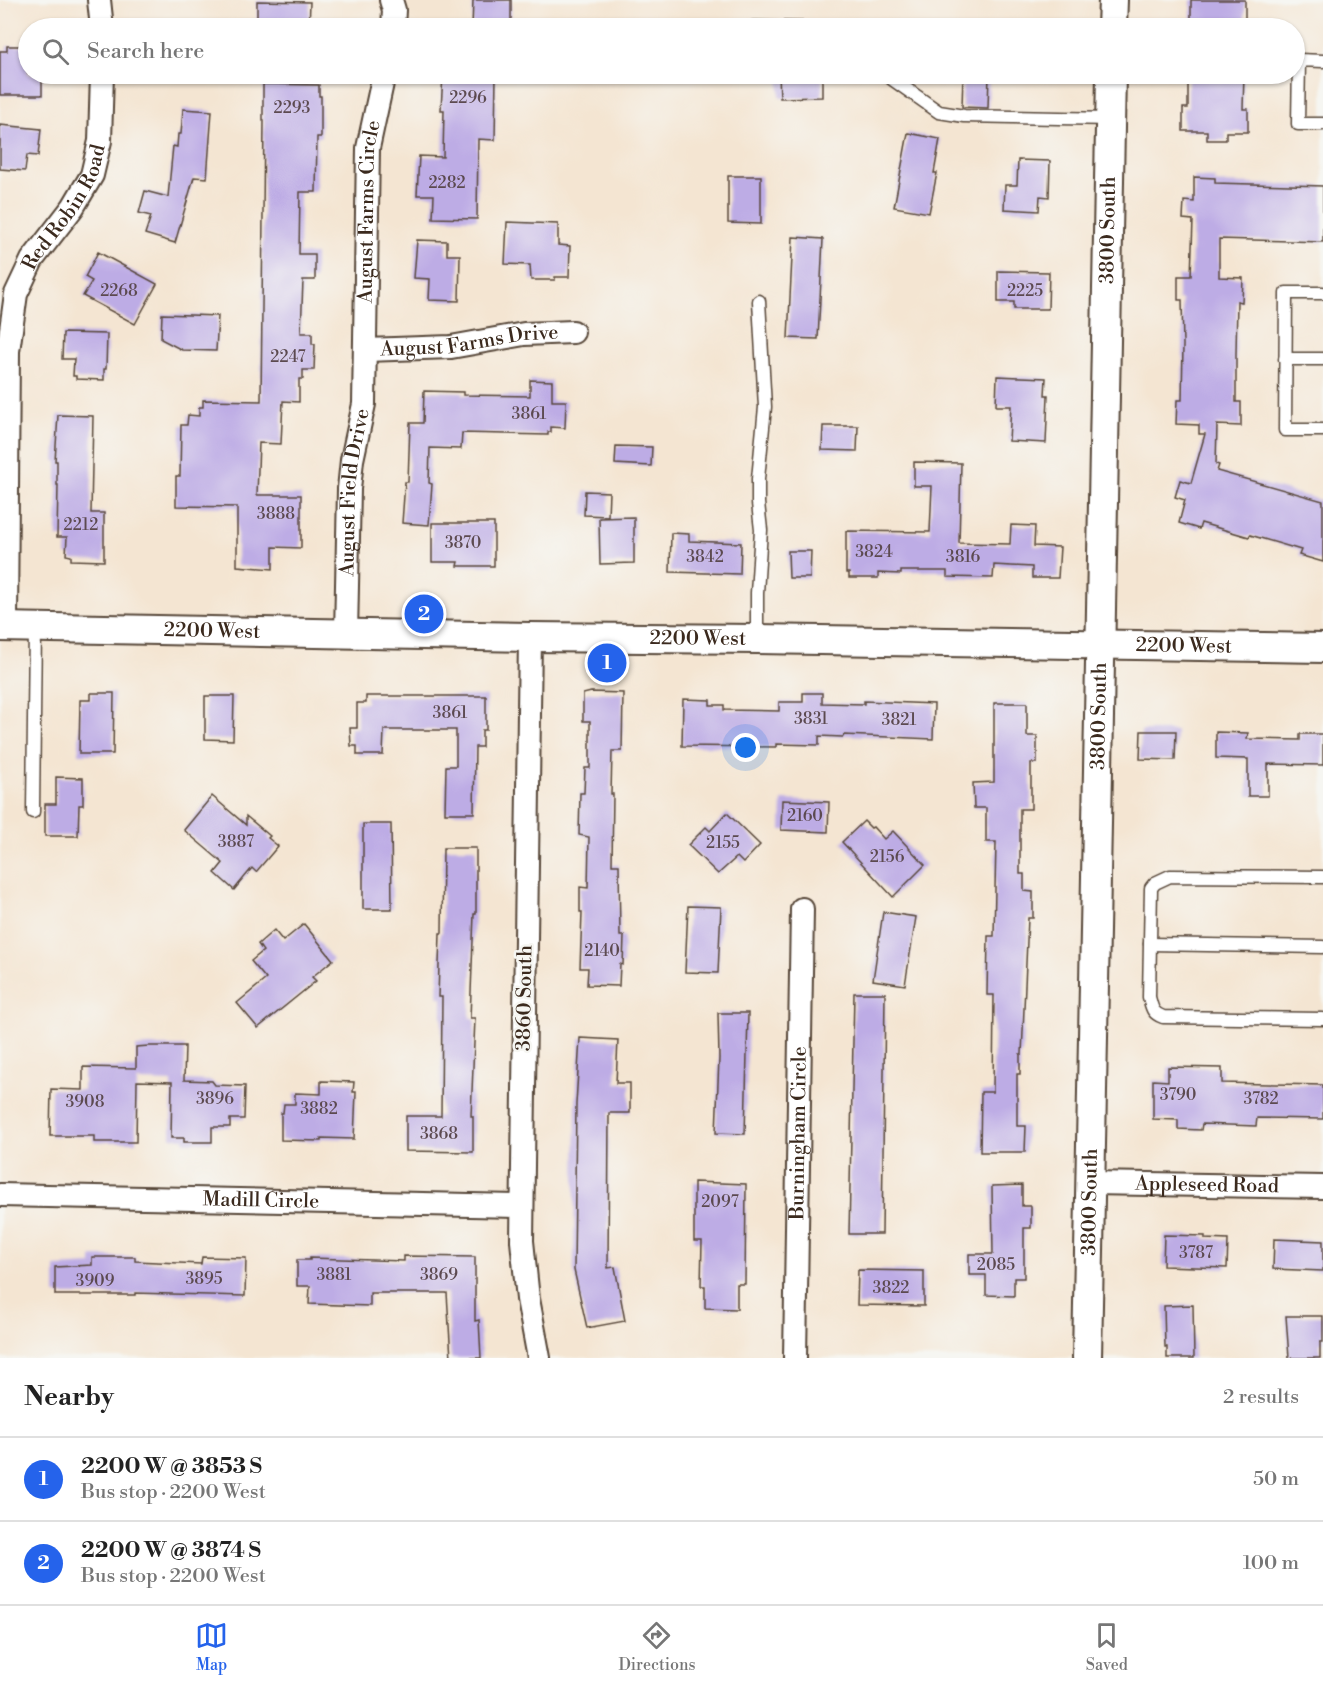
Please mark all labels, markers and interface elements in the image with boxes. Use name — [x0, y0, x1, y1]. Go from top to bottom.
search box — [18, 18, 1305, 84]
icon: search — [39, 35, 72, 68]
text: Search here — [87, 38, 204, 65]
house number: 2296 — [449, 88, 487, 108]
house number: 2293 — [274, 98, 311, 118]
street label: August Farms Circle — [353, 118, 386, 304]
street label: Red Robin Road — [17, 141, 111, 274]
house number: 2282 — [428, 173, 466, 193]
street label: 3800 South — [1095, 176, 1122, 284]
house number: 2268 — [100, 281, 138, 301]
house number: 2225 — [1007, 281, 1043, 301]
street label: August Farms Drive — [379, 320, 559, 362]
house number: 2247 — [270, 347, 306, 367]
house number: 3861 — [512, 404, 546, 424]
street label: August Field Drive — [335, 406, 375, 578]
house number: 3888 — [257, 504, 295, 524]
house number: 2212 — [64, 515, 98, 535]
house number: 3870 — [445, 533, 481, 553]
house number: 3824 — [855, 542, 893, 562]
house number: 3842 — [686, 547, 724, 567]
house number: 3816 — [946, 547, 980, 567]
pin: 2 — [404, 592, 444, 636]
street label: 2200 West — [164, 618, 260, 644]
street label: 2200 West — [650, 626, 746, 651]
street label: 2200 West — [1135, 633, 1232, 659]
pin: 1 — [588, 640, 626, 686]
street label: 3800 South — [1085, 662, 1113, 770]
house number: 3861 — [433, 703, 467, 723]
house number: 3831 — [794, 709, 828, 729]
house number: 3821 — [882, 710, 917, 730]
your location — [731, 733, 760, 762]
house number: 2160 — [787, 806, 823, 826]
house number: 3887 — [218, 832, 254, 852]
house number: 2155 — [706, 833, 740, 853]
house number: 2156 — [870, 847, 905, 867]
house number: 2140 — [584, 941, 620, 961]
street label: 3860 South — [512, 945, 538, 1051]
street label: Burningham Circle — [785, 1046, 812, 1221]
house number: 3790 — [1160, 1085, 1196, 1105]
house number: 3896 — [196, 1089, 234, 1109]
house number: 3782 — [1243, 1089, 1279, 1109]
house number: 3908 — [66, 1092, 105, 1112]
house number: 3882 — [300, 1099, 338, 1119]
house number: 3868 — [420, 1124, 458, 1144]
street label: 3800 South — [1076, 1148, 1103, 1256]
street label: Appleseed Road — [1134, 1171, 1280, 1199]
street label: Madill Circle — [202, 1187, 319, 1214]
house number: 2097 — [701, 1192, 739, 1212]
house number: 3787 — [1179, 1243, 1213, 1263]
house number: 2085 — [977, 1255, 1015, 1275]
house number: 3881 — [316, 1265, 352, 1285]
house number: 3869 — [420, 1265, 458, 1285]
house number: 3895 — [185, 1269, 223, 1289]
house number: 3909 — [76, 1271, 115, 1291]
house number: 3822 — [873, 1278, 909, 1298]
text: Nearby — [24, 1381, 114, 1413]
text: 2 results — [1223, 1385, 1299, 1410]
text: 2200 W @ 3853 S — [81, 1453, 262, 1480]
text: 1 — [39, 1467, 48, 1492]
text: 50 m — [1253, 1467, 1299, 1492]
text: Bus stop · 2200 West — [81, 1480, 266, 1505]
text: 2200 W @ 3874 S — [81, 1537, 261, 1564]
text: 2 — [37, 1551, 50, 1576]
text: 100 m — [1243, 1551, 1299, 1576]
text: Bus stop · 2200 West — [81, 1564, 266, 1589]
tab: Map — [195, 1619, 228, 1675]
tab: Directions — [618, 1619, 696, 1675]
tab: Saved — [1086, 1619, 1128, 1675]

